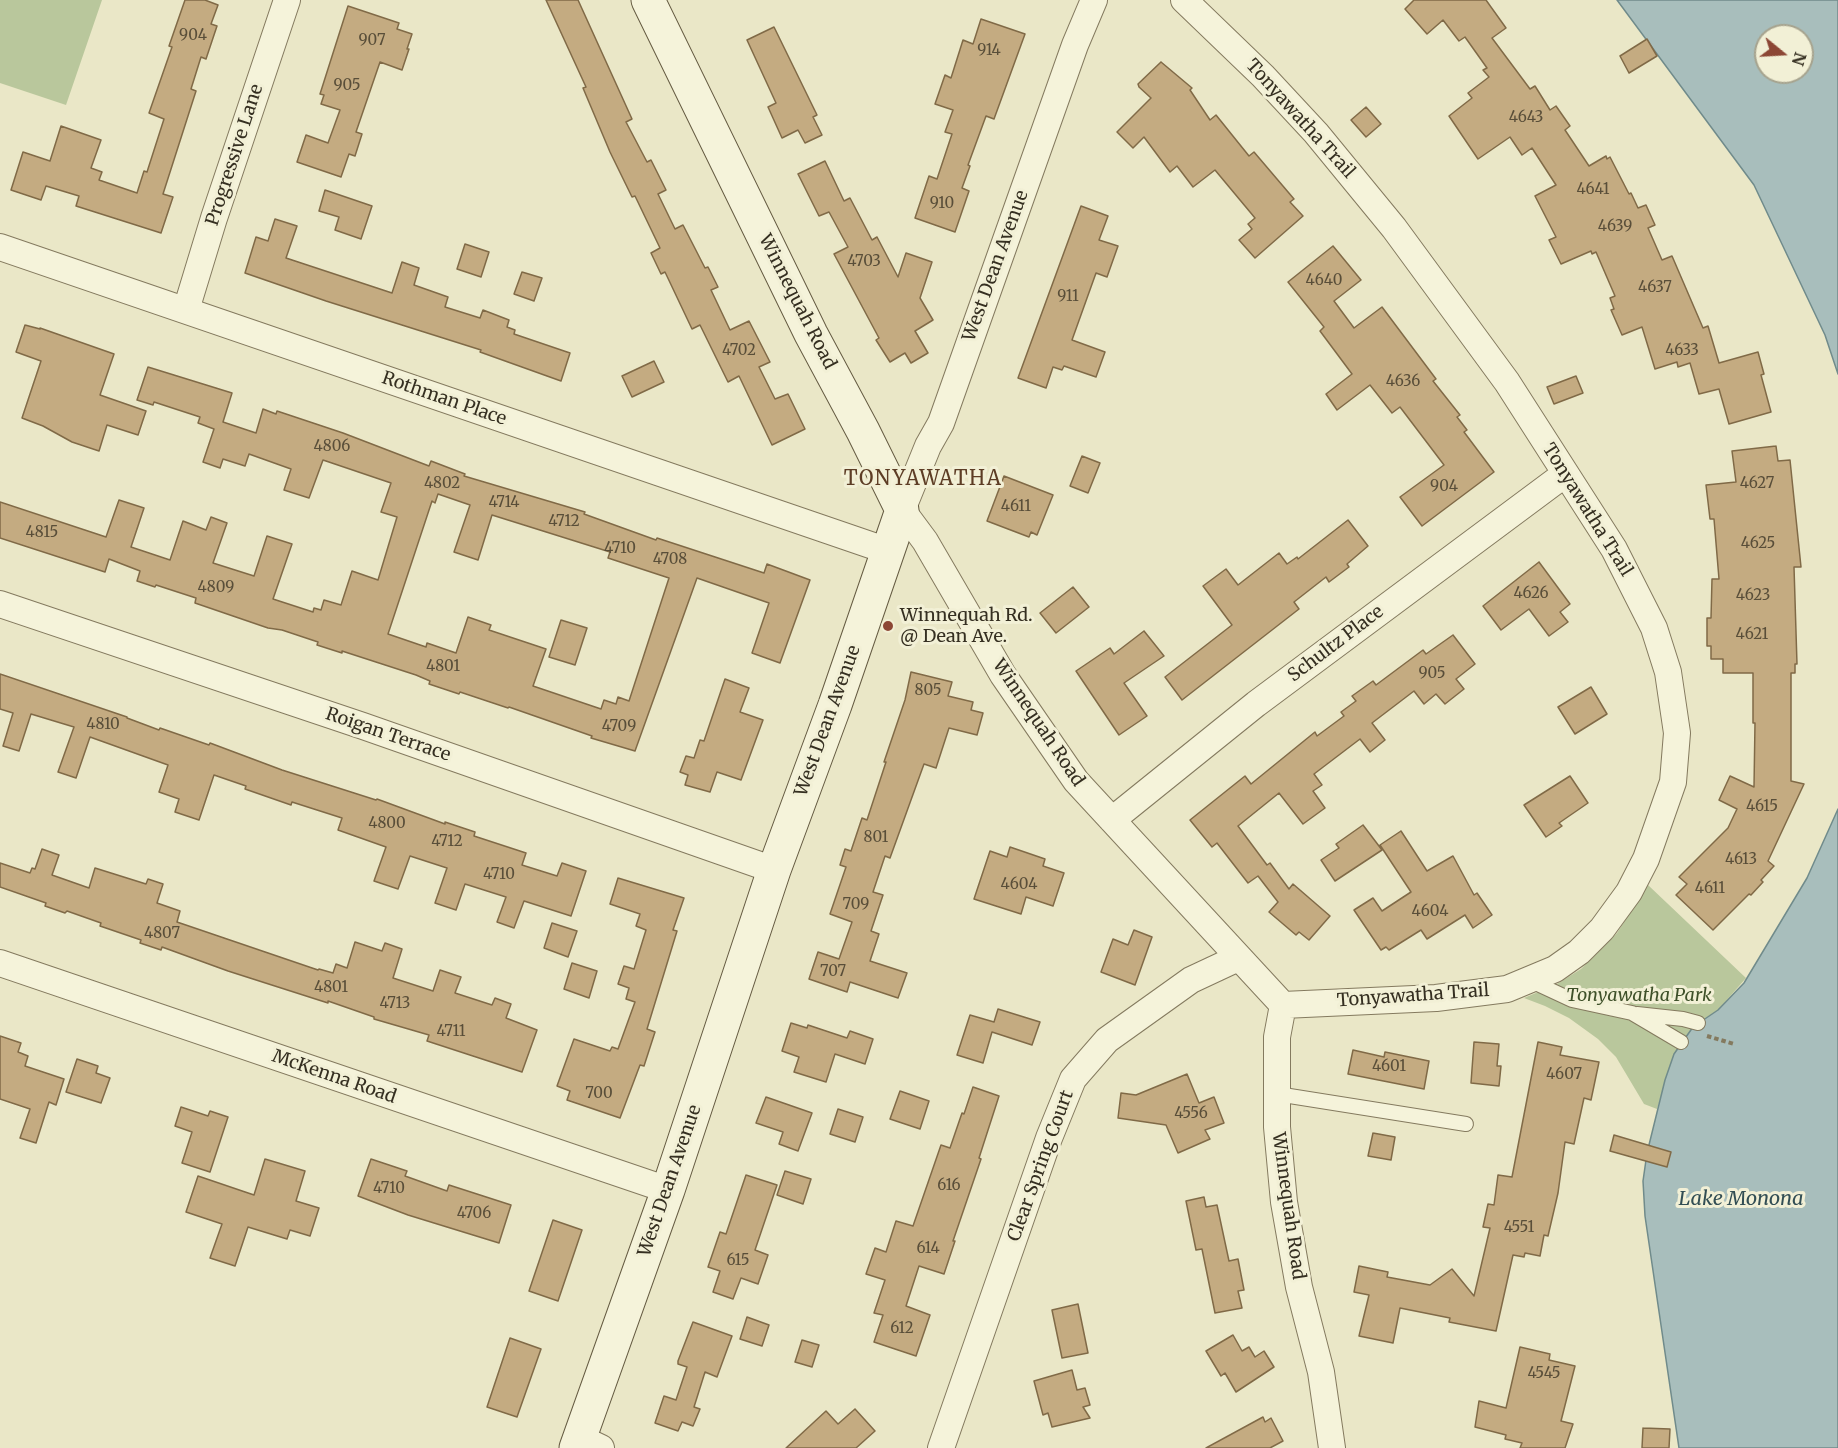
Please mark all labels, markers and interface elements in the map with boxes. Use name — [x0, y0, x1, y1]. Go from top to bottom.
north arrow — [1754, 24, 1814, 84]
house number: 904 — [179, 27, 207, 45]
house number: 907 — [359, 32, 385, 50]
house number: 914 — [977, 42, 1001, 60]
text: N — [1788, 50, 1811, 68]
street label: Tonyawatha Trail — [1241, 55, 1359, 183]
house number: 905 — [333, 77, 361, 95]
street label: Progressive Lane — [202, 82, 268, 228]
house number: 4643 — [1509, 109, 1543, 127]
house number: 4641 — [1576, 181, 1610, 199]
street label: West Dean Avenue — [959, 188, 1033, 344]
house number: 910 — [930, 195, 954, 213]
house number: 4639 — [1598, 218, 1632, 236]
street label: Winnequah Road — [754, 231, 840, 373]
house number: 4703 — [847, 253, 881, 271]
house number: 4640 — [1306, 272, 1342, 290]
house number: 4637 — [1638, 279, 1672, 297]
house number: 911 — [1057, 288, 1079, 306]
house number: 4702 — [722, 342, 756, 360]
house number: 4633 — [1665, 342, 1699, 360]
street label: Rothman Place — [379, 368, 509, 430]
house number: 4636 — [1386, 373, 1420, 391]
house number: 4806 — [314, 438, 350, 456]
street label: Tonyawatha Trail — [1537, 440, 1637, 580]
district label: TONYAWATHA — [844, 467, 1002, 491]
house number: 4802 — [424, 475, 460, 493]
house number: 4627 — [1740, 475, 1774, 493]
house number: 904 — [1430, 478, 1458, 496]
house number: 4714 — [488, 494, 520, 512]
house number: 4611 — [1001, 498, 1031, 516]
house number: 4712 — [548, 513, 580, 531]
house number: 4815 — [26, 524, 58, 542]
house number: 4625 — [1741, 535, 1775, 553]
house number: 4710 — [604, 540, 636, 558]
house number: 4708 — [653, 551, 687, 569]
house number: 4809 — [198, 579, 234, 597]
house number: 4626 — [1513, 585, 1549, 603]
house number: 4623 — [1736, 587, 1770, 605]
street label: Schultz Place — [1284, 601, 1388, 687]
place label: Winnequah Rd. @ Dean Ave. — [900, 605, 1033, 648]
marker: Winnequah Rd. @ Dean Ave. — [881, 619, 895, 633]
house number: 4621 — [1736, 626, 1768, 644]
street label: West Dean Avenue — [791, 643, 865, 799]
street label: Winnequah Road — [988, 655, 1088, 791]
house number: 4801 — [426, 658, 460, 676]
house number: 905 — [1418, 665, 1446, 683]
house number: 805 — [915, 682, 941, 700]
street label: Roigan Terrace — [323, 704, 453, 766]
house number: 4810 — [86, 716, 120, 734]
house number: 4709 — [602, 718, 636, 736]
house number: 4615 — [1746, 798, 1778, 816]
house number: 4800 — [368, 815, 406, 833]
house number: 801 — [864, 829, 888, 847]
house number: 4712 — [431, 833, 463, 851]
house number: 4613 — [1725, 851, 1757, 869]
house number: 4710 — [483, 866, 515, 884]
house number: 4604 — [1001, 876, 1037, 894]
house number: 4611 — [1695, 880, 1725, 898]
house number: 709 — [843, 896, 869, 914]
house number: 4604 — [1412, 903, 1448, 921]
house number: 4807 — [144, 925, 180, 943]
house number: 707 — [820, 963, 846, 981]
house number: 4801 — [314, 979, 348, 997]
street label: Tonyawatha Trail — [1336, 980, 1490, 1012]
park label: Tonyawatha Park — [1566, 985, 1712, 1007]
house number: 4713 — [380, 995, 410, 1013]
house number: 4711 — [436, 1023, 466, 1041]
street label: McKenna Road — [269, 1046, 399, 1108]
house number: 4601 — [1372, 1058, 1406, 1076]
house number: 4607 — [1546, 1066, 1582, 1084]
house number: 700 — [585, 1085, 613, 1103]
street label: Clear Spring Court — [1004, 1087, 1078, 1245]
street label: West Dean Avenue — [634, 1102, 706, 1260]
house number: 4556 — [1174, 1105, 1208, 1123]
street label: Winnequah Road — [1267, 1131, 1309, 1281]
house number: 616 — [937, 1177, 961, 1195]
house number: 4710 — [373, 1180, 405, 1198]
water label: Lake Monona — [1679, 1187, 1803, 1211]
house number: 4706 — [457, 1205, 491, 1223]
house number: 4551 — [1504, 1219, 1534, 1237]
house number: 614 — [916, 1240, 940, 1258]
house number: 615 — [726, 1252, 750, 1270]
house number: 612 — [890, 1320, 914, 1338]
house number: 4545 — [1527, 1365, 1561, 1383]

